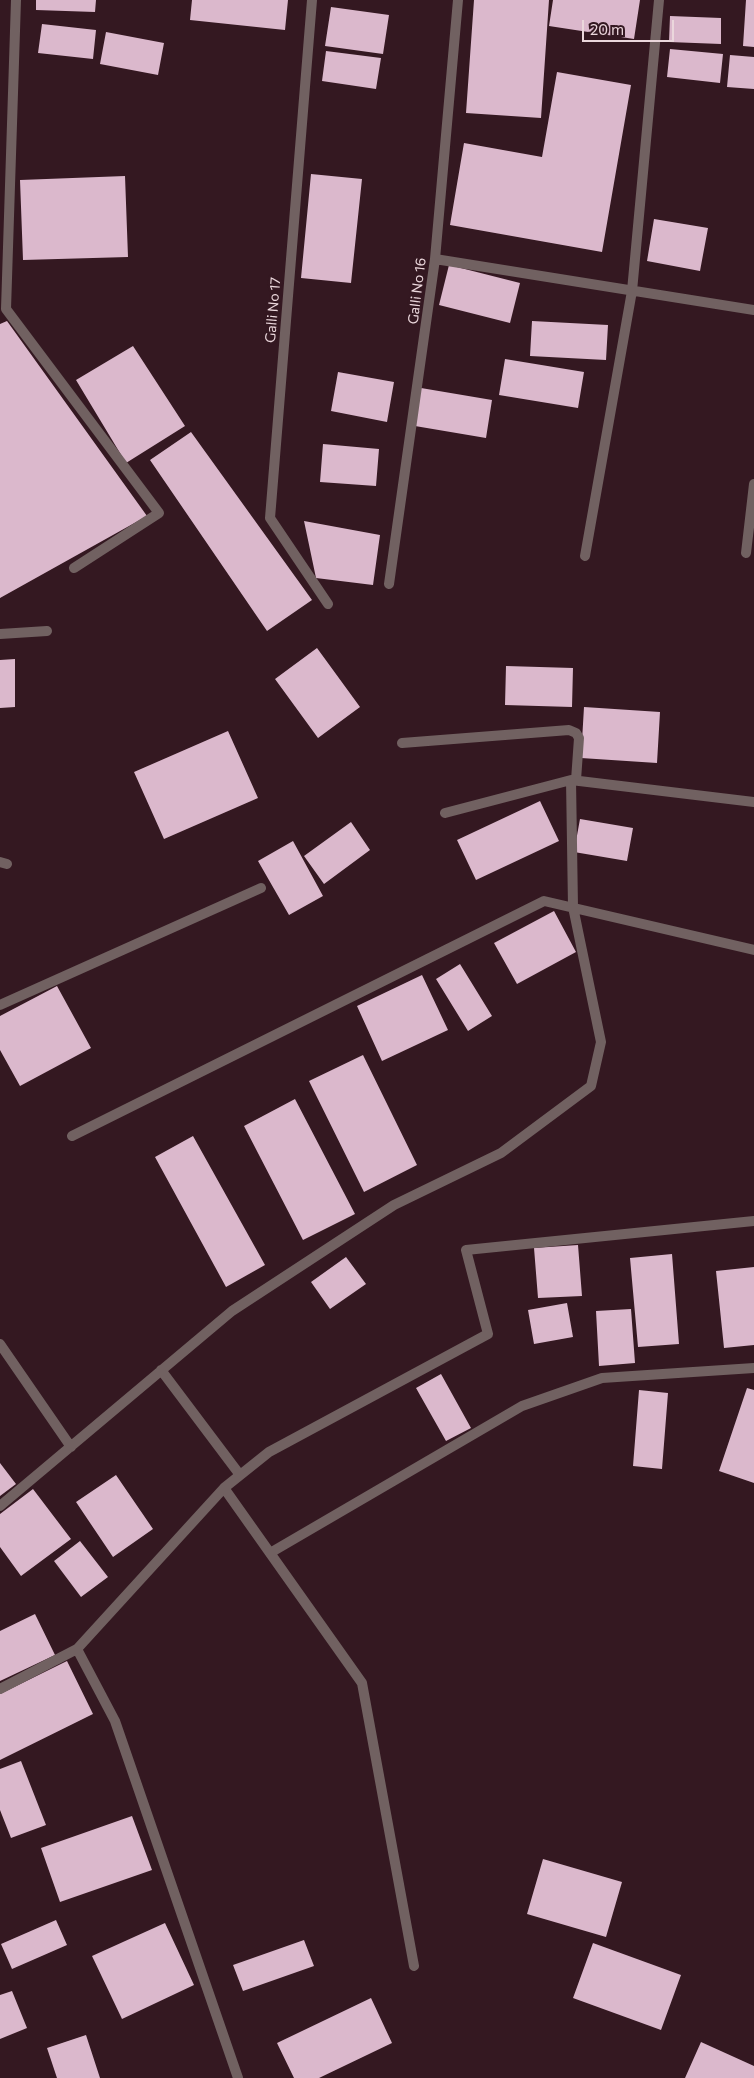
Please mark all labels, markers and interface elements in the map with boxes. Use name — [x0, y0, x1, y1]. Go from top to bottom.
scale bar — [584, 10, 676, 42]
text: 20 m — [590, 20, 624, 38]
street label: Galli No 16 — [405, 257, 429, 325]
street label: Galli No 17 — [262, 276, 284, 344]

